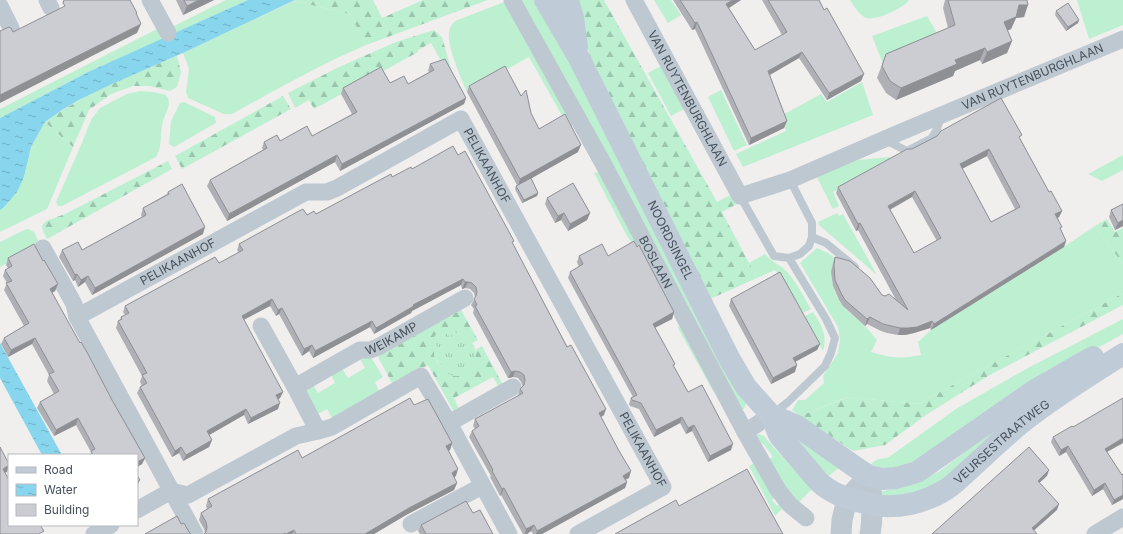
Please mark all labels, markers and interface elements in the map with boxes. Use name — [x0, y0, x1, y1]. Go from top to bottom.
street label: VAN RUYTENBURGHLAAN — [645, 28, 731, 169]
street label: VAN RUYTENBURGHLAAN — [959, 40, 1106, 113]
street label: PELIKAANHOF — [460, 125, 514, 206]
street label: NOORDSINGEL — [644, 198, 697, 282]
street label: BOSLAAN — [636, 233, 676, 291]
street label: PELIKAANHOF — [137, 235, 218, 288]
street label: WEIKAMP — [363, 318, 420, 358]
street label: VEURSESTRAATWEG — [951, 396, 1052, 487]
street label: PELIKAANHOF — [616, 409, 670, 490]
legend — [8, 454, 138, 526]
text: Road — [44, 462, 73, 477]
text: Water — [44, 482, 78, 497]
text: Building — [44, 502, 89, 517]

